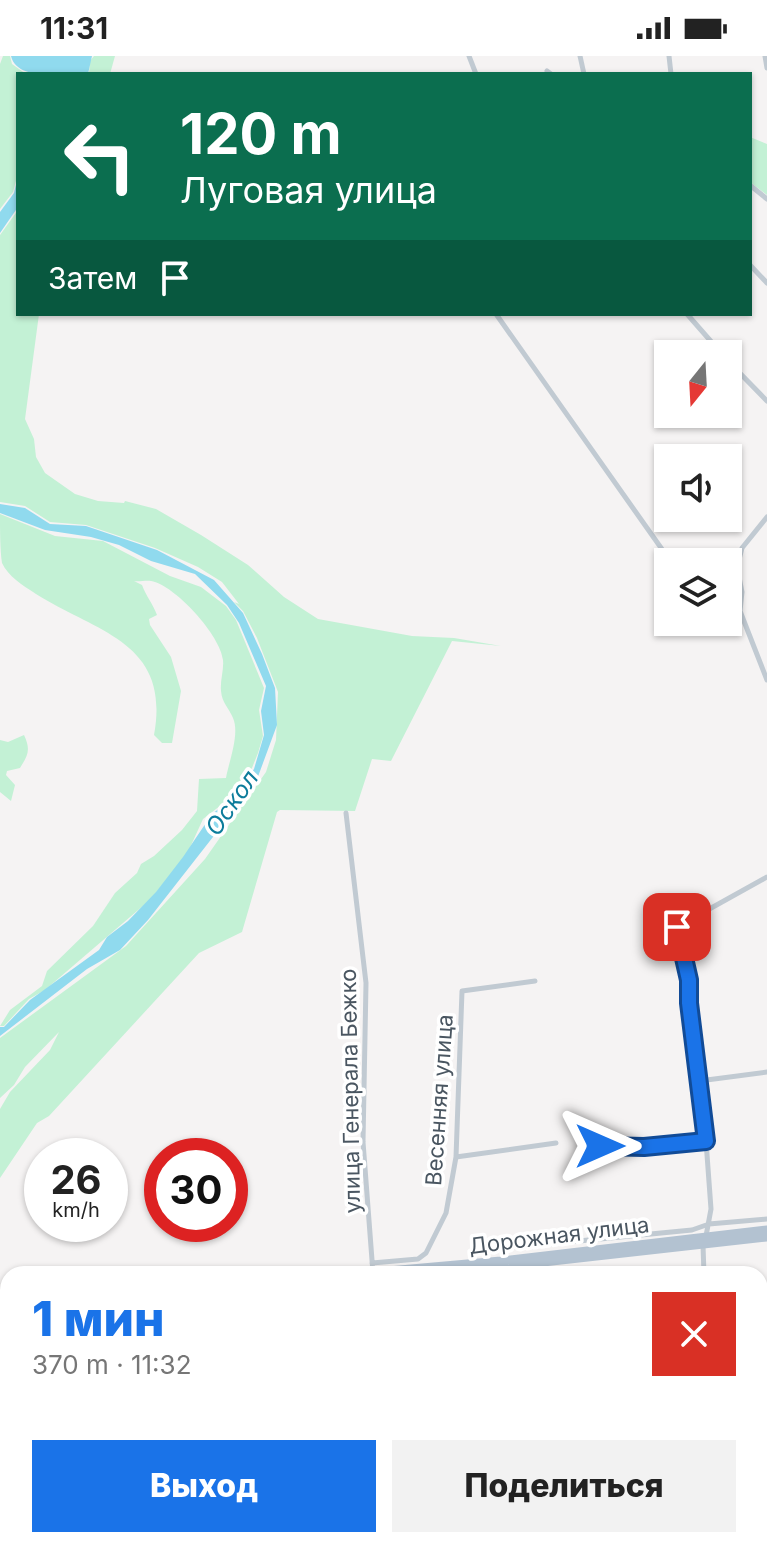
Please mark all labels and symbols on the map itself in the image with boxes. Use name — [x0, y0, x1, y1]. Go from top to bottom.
north arrow — [654, 340, 742, 428]
water label: Оскол — [199, 764, 264, 841]
pin — [643, 893, 711, 961]
street label: улица Генерала Бежко — [335, 968, 365, 1214]
street label: Весенняя улица — [420, 1013, 458, 1187]
position arrow — [558, 1104, 642, 1188]
speed limit sign: 30 — [144, 1138, 248, 1242]
street label: Дорожная улица — [467, 1211, 651, 1259]

